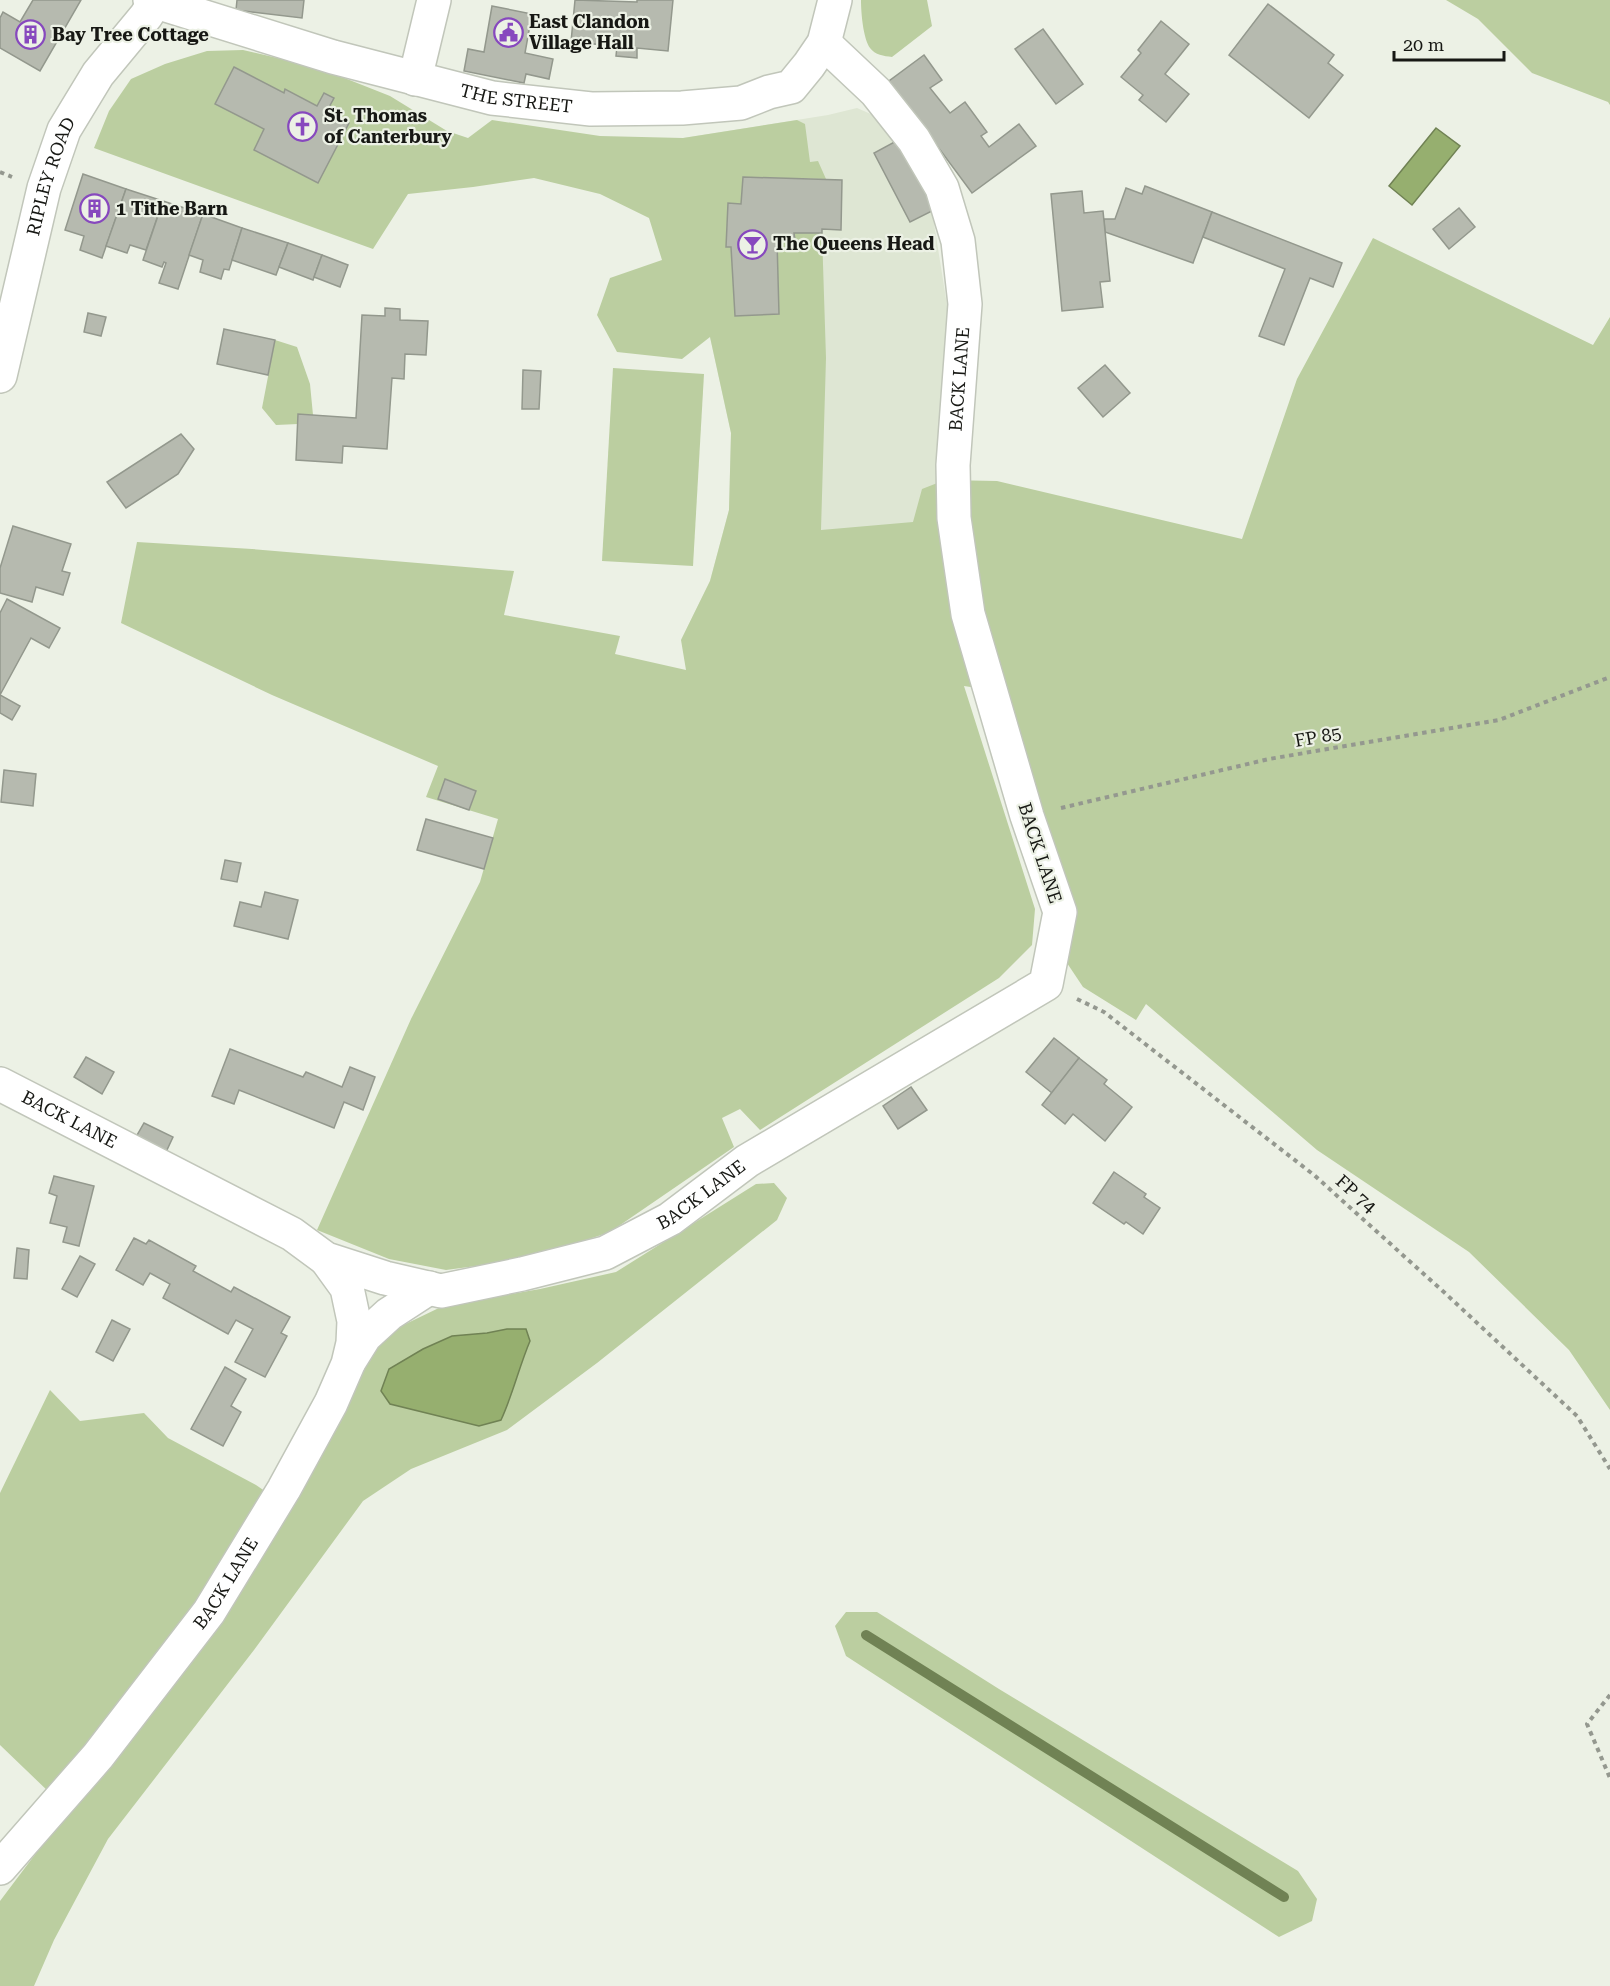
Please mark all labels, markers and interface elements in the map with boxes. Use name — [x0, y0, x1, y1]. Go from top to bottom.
place label: East Clandon Village Hall — [529, 11, 650, 53]
public building icon: East Clandon Village Hall — [492, 16, 524, 48]
building icon: Bay Tree Cottage — [15, 19, 47, 51]
place label: Bay Tree Cottage — [52, 24, 209, 45]
scale bar — [1394, 24, 1504, 62]
text: 20 m — [1403, 34, 1444, 55]
street label: THE STREET — [458, 79, 574, 117]
place label: St. Thomas of Canterbury — [324, 105, 452, 147]
church icon: St. Thomas of Canterbury — [287, 110, 319, 142]
street label: RIPLEY ROAD — [22, 113, 79, 238]
building icon: 1 Tithe Barn — [79, 193, 111, 225]
place label: 1 Tithe Barn — [116, 198, 228, 219]
bar icon: The Queens Head — [736, 228, 768, 260]
place label: The Queens Head — [773, 233, 934, 254]
street label: BACK LANE — [945, 326, 973, 432]
street label: FP 85 — [1293, 722, 1343, 751]
street label: BACK LANE — [1014, 800, 1067, 906]
street label: BACK LANE — [18, 1086, 121, 1152]
street label: BACK LANE — [653, 1155, 749, 1234]
street label: FP 74 — [1332, 1170, 1381, 1217]
street label: BACK LANE — [189, 1533, 262, 1633]

